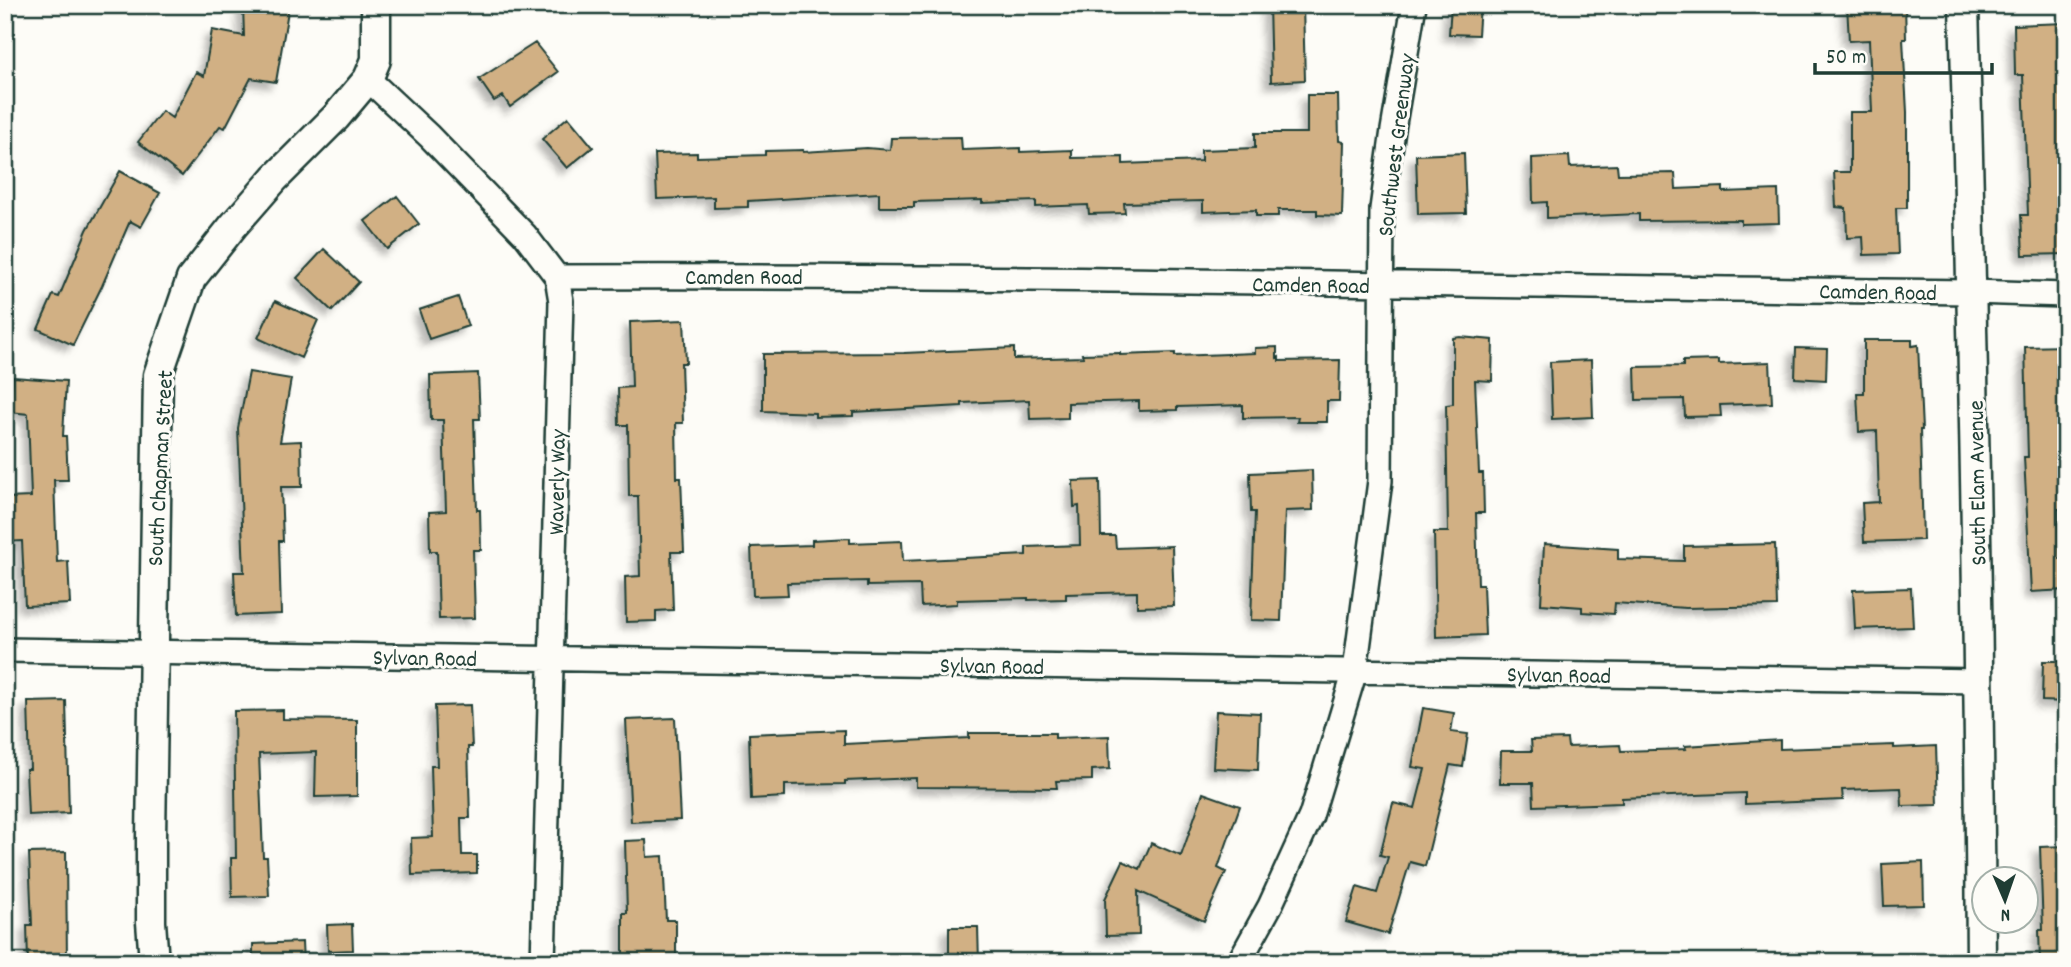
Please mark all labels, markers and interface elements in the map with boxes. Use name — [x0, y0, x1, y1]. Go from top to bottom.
scale bar — [1815, 32, 1992, 76]
text: 50 m — [1826, 44, 1866, 74]
street label: Southwest Greenway — [1371, 52, 1426, 239]
street label: Camden Road — [685, 263, 803, 296]
street label: Camden Road — [1252, 270, 1370, 305]
street label: Camden Road — [1819, 277, 1937, 312]
street label: South Chapman Street — [141, 369, 184, 567]
street label: South Elam Avenue — [1962, 400, 1997, 566]
street label: Waverly Way — [542, 428, 577, 535]
street label: Sylvan Road — [373, 643, 477, 678]
street label: Sylvan Road — [940, 651, 1044, 686]
street label: Sylvan Road — [1507, 660, 1611, 695]
north arrow — [1969, 866, 2039, 936]
text: N — [2000, 900, 2011, 927]

